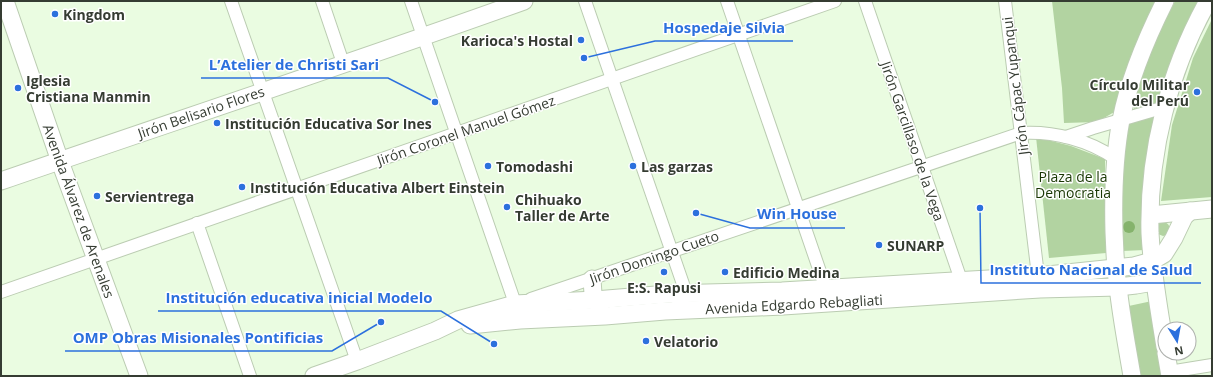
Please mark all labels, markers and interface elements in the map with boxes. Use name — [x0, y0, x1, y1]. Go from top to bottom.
place label: Kingdom — [63, 5, 125, 24]
marker: Kingdom — [50, 9, 60, 19]
callout: Hospedaje Silvia — [655, 14, 793, 41]
street label: Jirón Cápac Yupanqui — [997, 16, 1033, 158]
text: Hospedaje Silvia — [663, 17, 785, 37]
place label: Karioca's Hostal — [461, 31, 573, 50]
marker: Karioca's Hostal — [576, 35, 586, 45]
callout: L’Atelier de Christi Sari — [201, 51, 388, 78]
text: L’Atelier de Christi Sari — [209, 54, 379, 74]
street label: Jirón Garcillaso de la Vega — [876, 57, 949, 223]
place label: Iglesia Cristiana Manmin — [26, 71, 151, 106]
place label: Círculo Militar del Perú — [1090, 75, 1190, 110]
street label: Jirón Belisario Flores — [133, 81, 267, 143]
marker: Iglesia Cristiana Manmin — [13, 83, 23, 93]
marker: Círculo Militar del Perú — [1192, 87, 1202, 97]
street label: Jirón Coronel Manuel Gómez — [372, 90, 558, 170]
place label: Institución Educativa Sor Ines — [225, 114, 432, 133]
marker: Institución Educativa Sor Ines — [212, 118, 222, 128]
street label: Avenida Álvarez de Arenales — [39, 121, 119, 301]
place label: Tomodashi — [496, 157, 573, 176]
place label: Las garzas — [641, 157, 713, 176]
marker: Tomodashi — [483, 161, 493, 171]
marker: Las garzas — [628, 161, 638, 171]
park label: Plaza de la Democratia — [1035, 167, 1111, 202]
place label: Institución Educativa Albert Einstein — [250, 178, 505, 197]
marker: Institución Educativa Albert Einstein — [237, 182, 247, 192]
place label: Servientrega — [105, 187, 194, 206]
place label: Chihuako Taller de Arte — [515, 190, 610, 225]
marker: Servientrega — [92, 191, 102, 201]
callout: Win House — [750, 201, 845, 228]
marker: Chihuako Taller de Arte — [502, 202, 512, 212]
text: Win House — [757, 203, 837, 223]
street label: Jirón Domingo Cueto — [585, 226, 721, 289]
place label: SUNARP — [887, 236, 945, 255]
marker: SUNARP — [874, 240, 884, 250]
callout: Instituto Nacional de Salud — [981, 256, 1201, 283]
text: Instituto Nacional de Salud — [989, 259, 1193, 279]
place label: Edificio Medina — [733, 263, 840, 282]
marker: E:S. Rapusi — [659, 267, 669, 277]
marker: Edificio Medina — [720, 267, 730, 277]
place label: E:S. Rapusi — [627, 278, 701, 297]
callout: Institución educativa inicial Modelo — [158, 284, 441, 311]
text: Institución educativa inicial Modelo — [165, 287, 433, 307]
street label: Avenida Edgardo Rebagliati — [705, 290, 883, 318]
north arrow — [1157, 321, 1197, 361]
callout: OMP Obras Misionales Pontificias — [65, 324, 332, 351]
text: OMP Obras Misionales Pontificias — [73, 327, 323, 347]
place label: Velatorio — [654, 332, 718, 351]
marker: Velatorio — [641, 336, 651, 346]
text: N — [1173, 343, 1185, 360]

